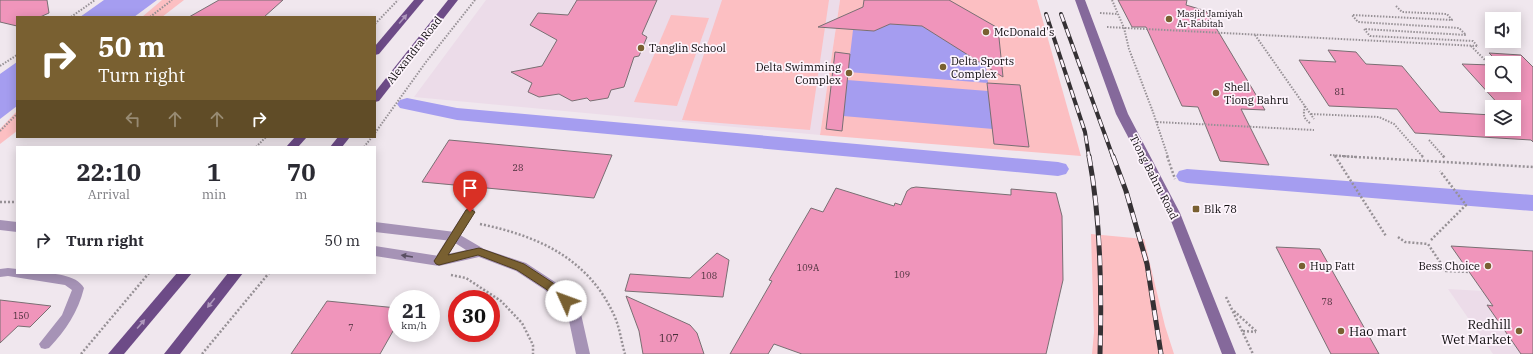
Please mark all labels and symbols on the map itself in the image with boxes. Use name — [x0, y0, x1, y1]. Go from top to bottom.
place label: Masjid Jamiyah Ar-Rabitah — [1177, 8, 1243, 29]
street label: Alexandra Road — [383, 13, 445, 87]
one-way arrow — [399, 14, 408, 24]
marker: Masjid Jamiyah Ar-Rabitah — [1164, 14, 1174, 24]
place label: McDonald's — [994, 25, 1054, 39]
marker: McDonald's — [981, 27, 991, 37]
place label: Tanglin School — [649, 41, 726, 55]
marker: Tanglin School — [636, 43, 646, 53]
place label: Delta Sports Complex — [951, 54, 1014, 81]
place label: Delta Swimming Complex — [756, 60, 841, 87]
marker: Delta Sports Complex — [938, 62, 948, 72]
marker: Delta Swimming Complex — [844, 68, 854, 78]
place label: Shell Tiong Bahru — [1224, 80, 1289, 107]
house number: 81 — [1335, 86, 1345, 97]
marker: Shell Tiong Bahru — [1211, 88, 1221, 98]
street label: Tiong Bahru Road — [1127, 132, 1182, 222]
house number: 28 — [513, 162, 523, 173]
pin — [453, 171, 487, 212]
place label: Blk 78 — [1204, 202, 1237, 216]
marker: Blk 78 — [1191, 204, 1201, 214]
one-way arrow — [401, 253, 413, 259]
place label: Hup Fatt — [1310, 259, 1355, 273]
place label: Bess Choice — [1418, 259, 1480, 273]
marker: Hup Fatt — [1297, 261, 1307, 271]
marker: Bess Choice — [1483, 261, 1493, 271]
house number: 109A — [797, 262, 820, 273]
house number: 109 — [894, 269, 910, 280]
house number: 108 — [701, 270, 717, 281]
position arrow — [545, 280, 587, 322]
speed limit sign: 30 — [448, 290, 500, 342]
house number: 78 — [1322, 296, 1332, 307]
one-way arrow — [207, 298, 216, 309]
house number: 150 — [13, 310, 29, 321]
place label: Redhill Wet Market — [1441, 316, 1511, 348]
one-way arrow — [136, 319, 145, 330]
house number: 7 — [348, 322, 354, 333]
place label: Hao mart — [1349, 323, 1407, 340]
marker: Hao mart — [1336, 326, 1346, 336]
marker: Redhill Wet Market — [1514, 326, 1524, 336]
house number: 107 — [659, 331, 679, 345]

